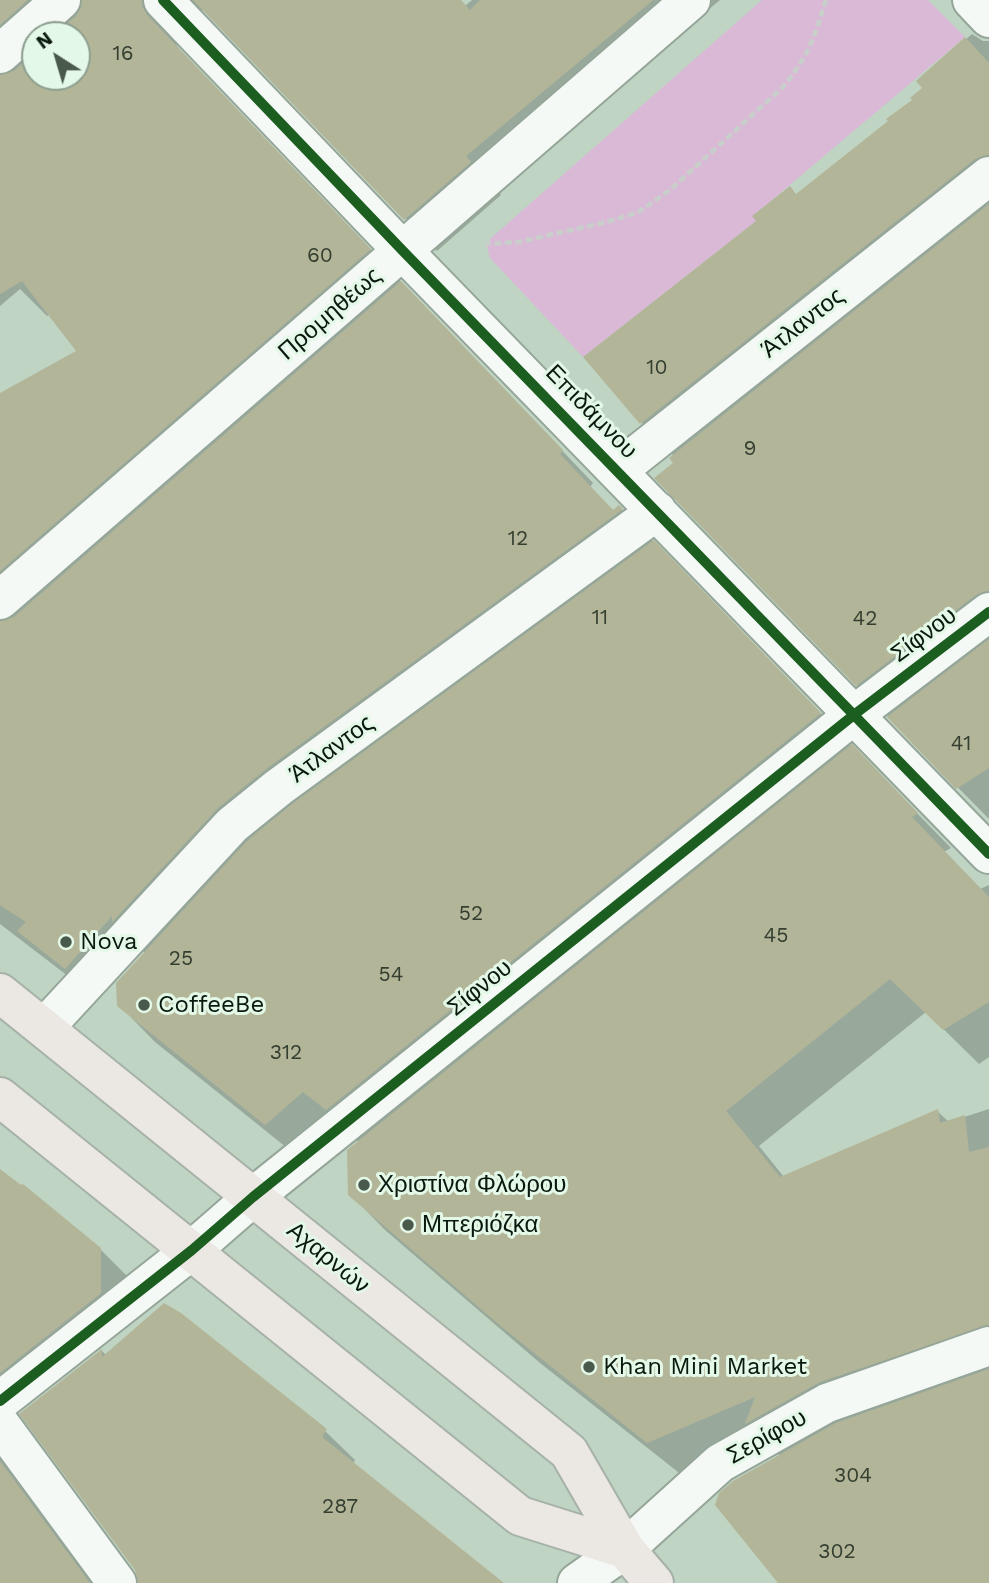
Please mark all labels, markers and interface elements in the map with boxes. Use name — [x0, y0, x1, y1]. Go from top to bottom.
north arrow — [21, 21, 91, 91]
text: N — [32, 27, 57, 54]
house number: 16 — [113, 41, 133, 67]
house number: 60 — [307, 243, 333, 269]
street label: Προμηθέως — [273, 261, 387, 367]
street label: Άτλαντος — [756, 282, 850, 364]
house number: 10 — [646, 355, 668, 381]
street label: Επιδάμνου — [539, 359, 643, 465]
house number: 9 — [744, 436, 756, 462]
house number: 12 — [508, 526, 528, 552]
street label: Σίφνου — [886, 601, 962, 669]
house number: 11 — [592, 605, 608, 631]
house number: 42 — [852, 606, 878, 632]
street label: Άτλαντος — [284, 709, 380, 789]
house number: 41 — [951, 731, 971, 757]
house number: 52 — [459, 901, 483, 927]
house number: 45 — [763, 923, 789, 949]
place label: Nova — [80, 928, 138, 956]
marker: Nova — [58, 934, 74, 950]
house number: 25 — [169, 946, 193, 972]
street label: Σίφνου — [442, 953, 518, 1023]
house number: 54 — [378, 962, 404, 988]
place label: CoffeeBe — [158, 991, 264, 1019]
marker: CoffeeBe — [136, 997, 152, 1013]
house number: 312 — [270, 1040, 302, 1066]
place label: Χριστίνα Φλώρου — [378, 1171, 566, 1199]
marker: Χριστίνα Φλώρου — [356, 1177, 372, 1193]
place label: Μπεριόζκα — [422, 1211, 538, 1239]
street label: Αχαρνών — [281, 1216, 375, 1300]
marker: Μπεριόζκα — [400, 1217, 416, 1233]
place label: Khan Mini Market — [603, 1353, 807, 1381]
marker: Khan Mini Market — [581, 1359, 597, 1375]
street label: Σερίφου — [722, 1403, 812, 1471]
house number: 304 — [834, 1463, 872, 1489]
house number: 287 — [322, 1494, 358, 1520]
house number: 302 — [818, 1539, 856, 1565]

